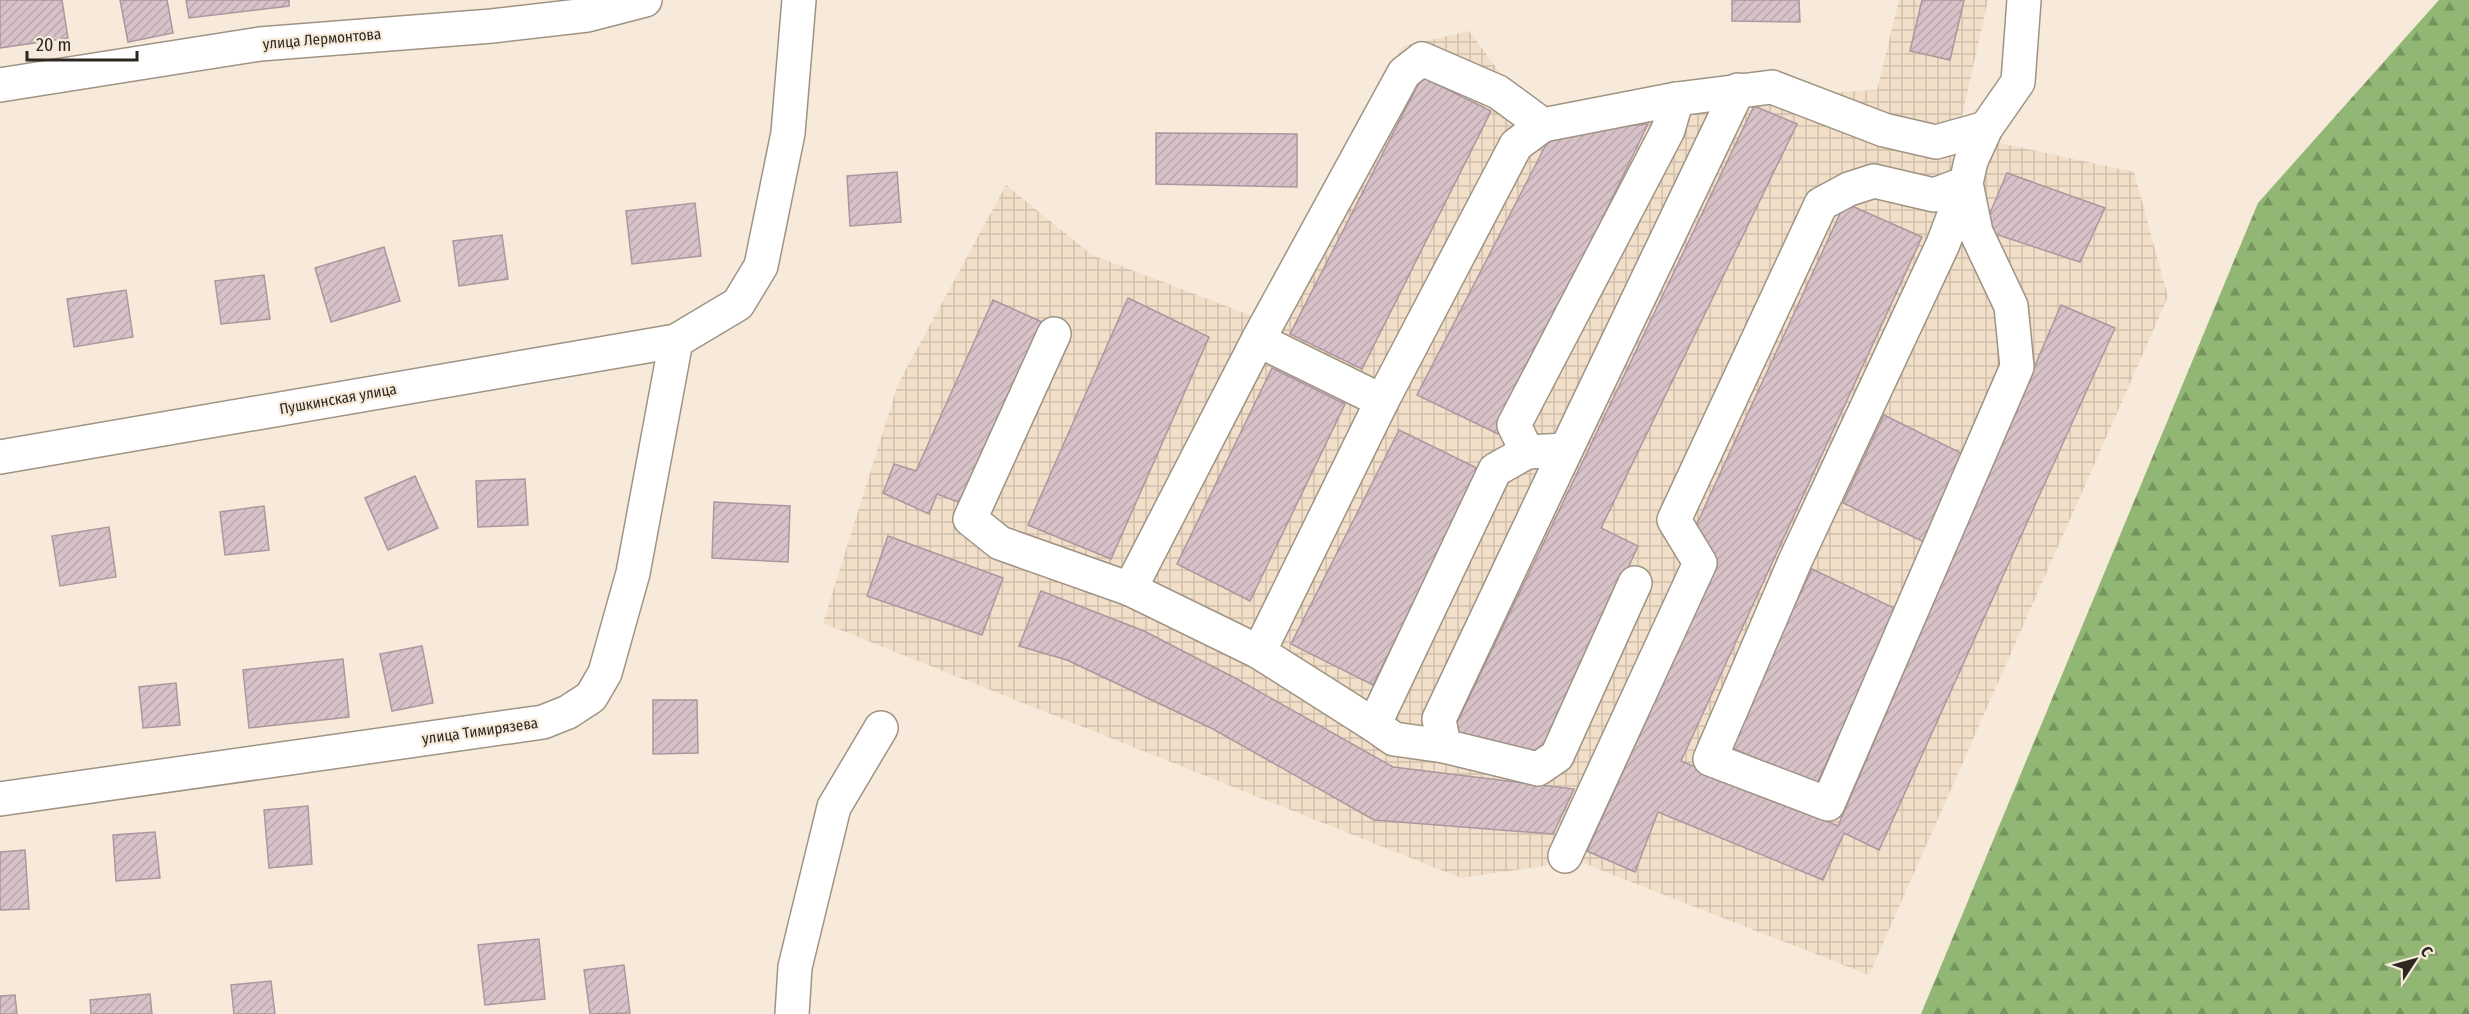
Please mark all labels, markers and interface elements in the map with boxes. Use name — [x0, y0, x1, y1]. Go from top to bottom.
scale bar — [27, 24, 136, 62]
street label: улица Лермонтова — [262, 25, 382, 53]
text: 20 m — [36, 34, 71, 56]
street label: Пушкинская улица — [278, 380, 398, 418]
street label: улица Тимирязева — [421, 714, 539, 748]
north arrow — [2385, 930, 2445, 990]
text: С — [2417, 942, 2437, 961]

